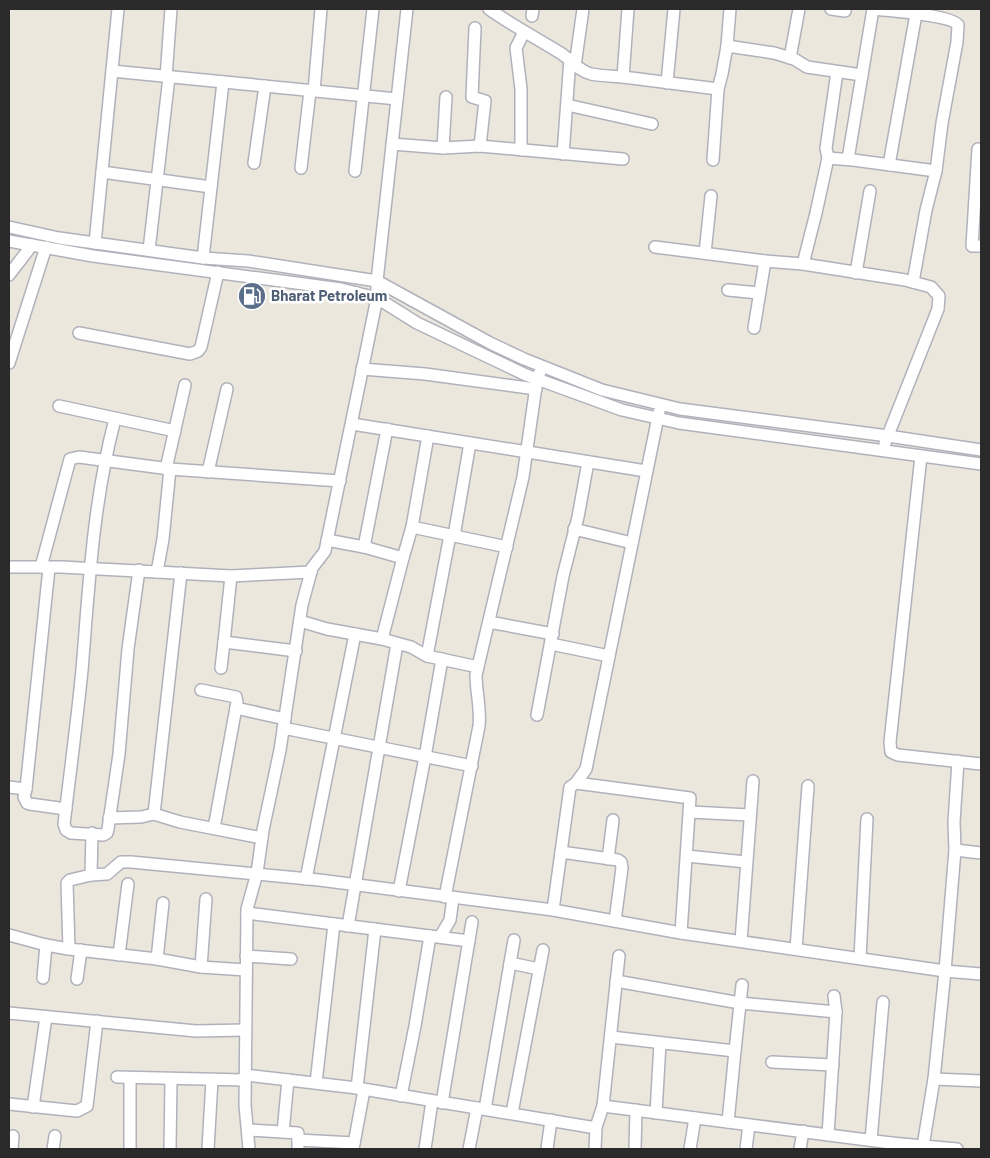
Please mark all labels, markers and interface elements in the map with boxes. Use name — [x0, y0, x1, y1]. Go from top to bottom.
fuel station icon: Bharat Petroleum — [237, 281, 267, 311]
place label: Bharat Petroleum — [271, 286, 387, 304]

